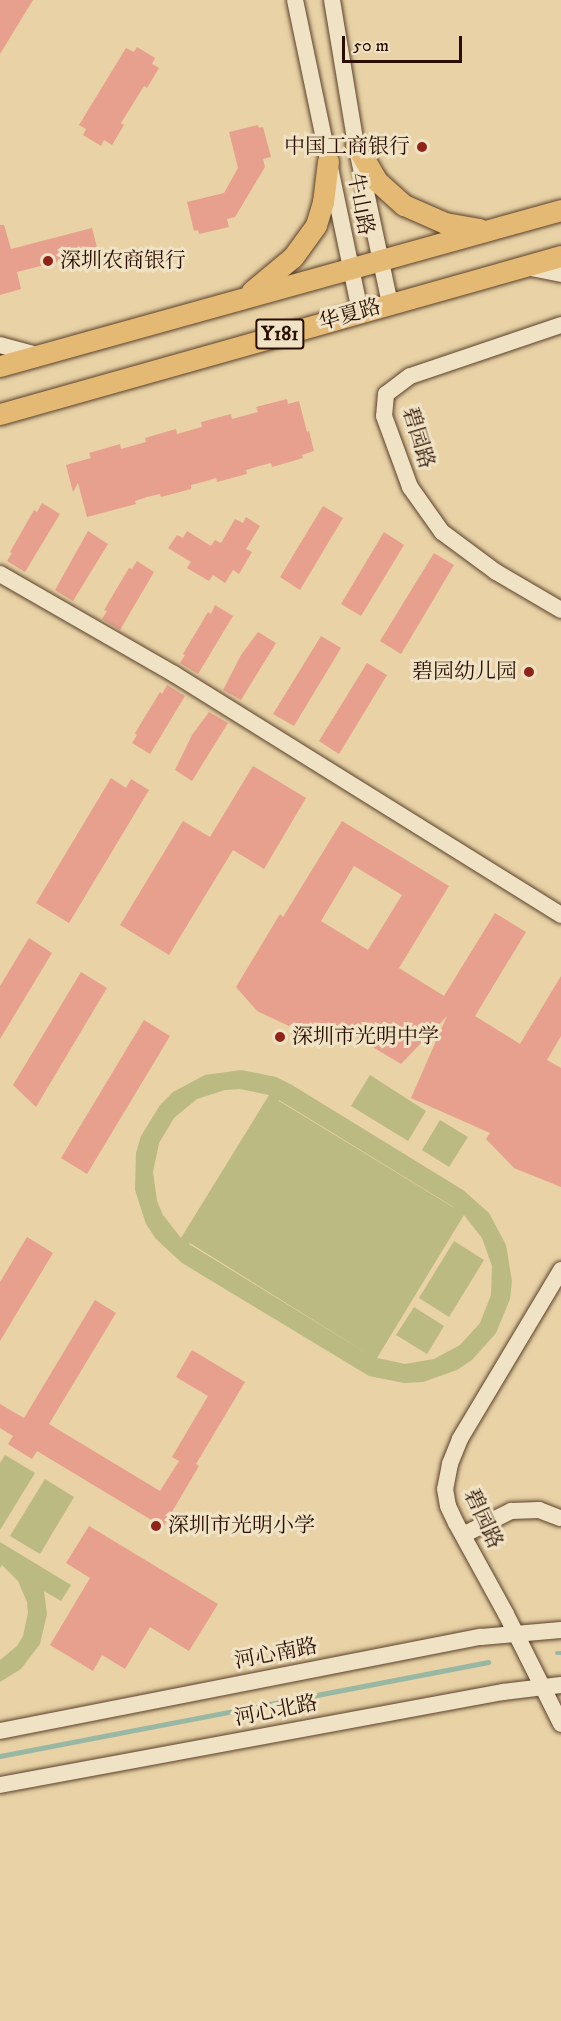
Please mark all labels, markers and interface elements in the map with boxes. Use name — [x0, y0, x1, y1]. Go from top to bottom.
scale bar — [345, 24, 465, 62]
text: 50 m — [353, 35, 389, 57]
place label: 中国工商银行 — [284, 134, 410, 160]
marker: 中国工商银行 — [415, 140, 429, 154]
street label: 牛山路 — [342, 171, 378, 237]
place label: 深圳农商银行 — [60, 248, 186, 274]
marker: 深圳农商银行 — [41, 254, 55, 268]
street label: 华夏路 — [316, 294, 384, 336]
road number: Y181 — [254, 317, 306, 351]
street label: 碧园路 — [397, 404, 439, 472]
place label: 碧园幼儿园 — [412, 659, 517, 685]
marker: 碧园幼儿园 — [522, 665, 536, 679]
place label: 深圳市光明中学 — [292, 1024, 439, 1050]
marker: 深圳市光明中学 — [273, 1030, 287, 1044]
street label: 碧园路 — [458, 1485, 508, 1553]
place label: 深圳市光明小学 — [168, 1513, 315, 1539]
marker: 深圳市光明小学 — [149, 1519, 163, 1533]
street label: 河心南路 — [232, 1634, 320, 1674]
street label: 河心北路 — [232, 1691, 320, 1731]

